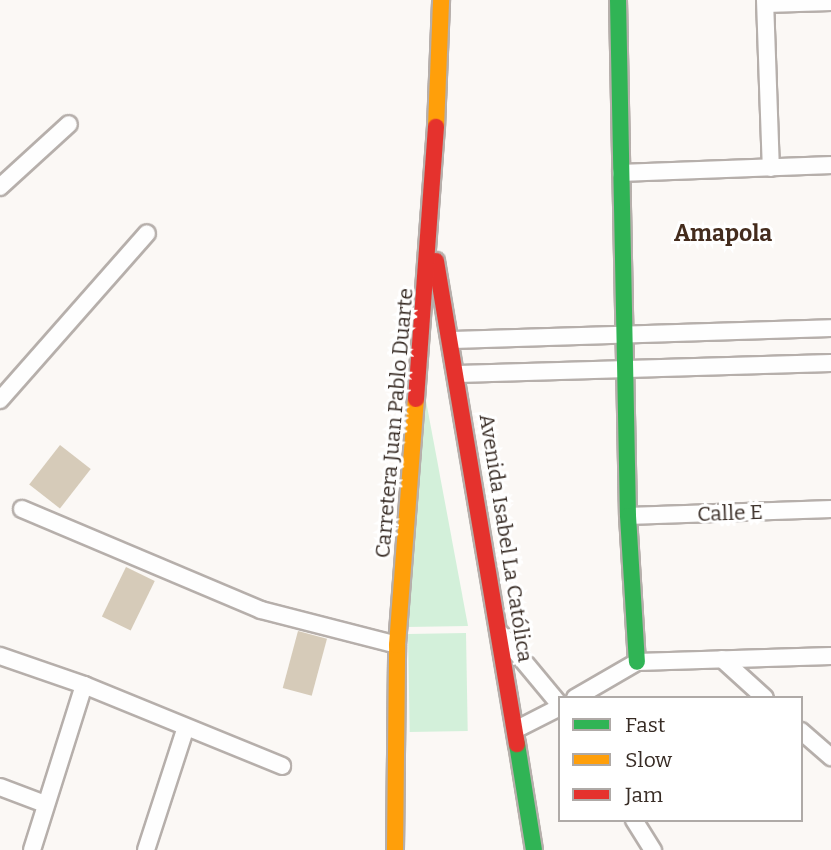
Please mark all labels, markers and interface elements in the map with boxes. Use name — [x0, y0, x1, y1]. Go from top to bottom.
district label: Amapola — [674, 219, 772, 247]
street label: Carretera Juan Pablo Duarte — [370, 287, 418, 559]
street label: Avenida Isabel La Católica — [474, 412, 538, 664]
street label: Calle E — [697, 499, 763, 527]
legend — [558, 696, 803, 822]
text: Fast — [625, 712, 665, 738]
text: Slow — [625, 747, 672, 773]
text: Jam — [625, 782, 663, 808]

